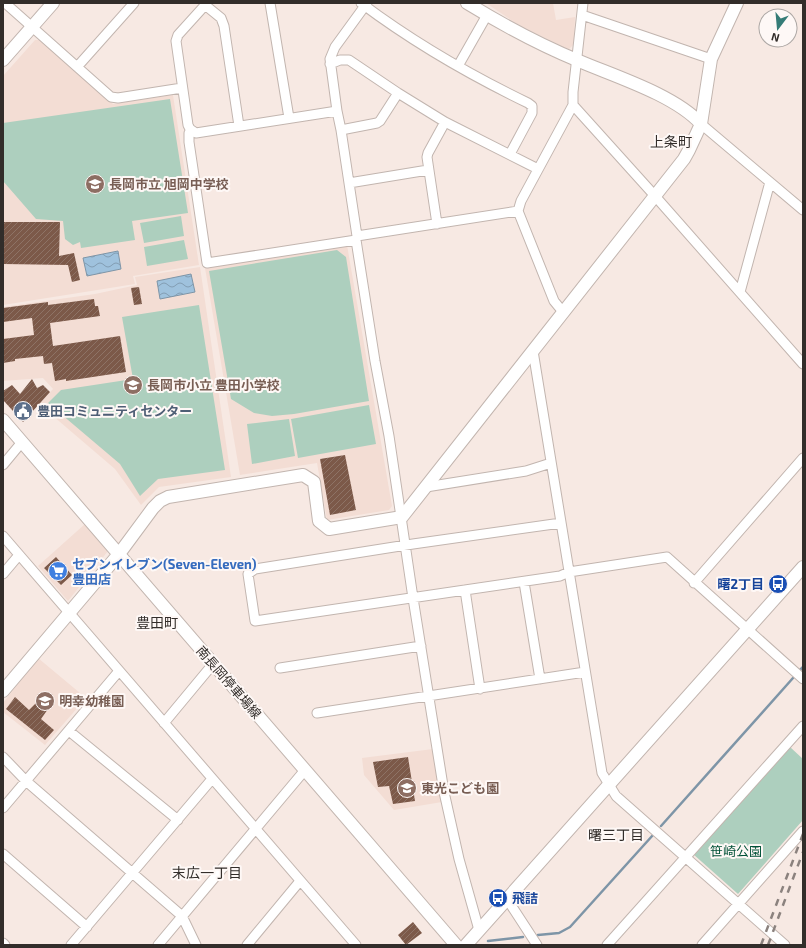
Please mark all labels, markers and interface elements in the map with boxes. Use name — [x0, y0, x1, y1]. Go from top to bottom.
north arrow — [758, 8, 798, 48]
text: N — [769, 31, 781, 45]
district label: 上条町 — [650, 133, 692, 150]
school or university icon: 長岡市立 旭岡中学校 — [84, 173, 106, 195]
place label: 長岡市立 旭岡中学校 — [109, 176, 229, 192]
school or university icon: 長岡市小立 豊田小学校 — [122, 374, 144, 396]
place label: 長岡市小立 豊田小学校 — [147, 377, 280, 393]
public building icon: 豊田コミュニティセンター — [12, 400, 34, 422]
place label: 豊田コミュニティセンター — [37, 403, 192, 419]
place label: セブンイレブン(Seven-Eleven) 豊田店 — [72, 556, 257, 587]
supermarket icon: セブンイレブン(Seven-Eleven) 豊田店 — [47, 560, 69, 582]
bus stop icon: 曙2丁目 — [767, 573, 789, 595]
place label: 曙2丁目 — [717, 576, 764, 592]
district label: 豊田町 — [136, 614, 178, 631]
street label: 南長岡停車場線 — [193, 642, 265, 722]
school or university icon: 明幸幼稚園 — [34, 690, 56, 712]
place label: 明幸幼稚園 — [59, 693, 124, 709]
school or university icon: 東光こども園 — [396, 777, 418, 799]
place label: 東光こども園 — [421, 780, 499, 796]
district label: 曙三丁目 — [588, 826, 644, 843]
park label: 笹崎公園 — [710, 843, 762, 859]
district label: 末広一丁目 — [172, 864, 242, 881]
bus stop icon: 飛詰 — [487, 887, 509, 909]
place label: 飛詰 — [512, 890, 538, 906]

